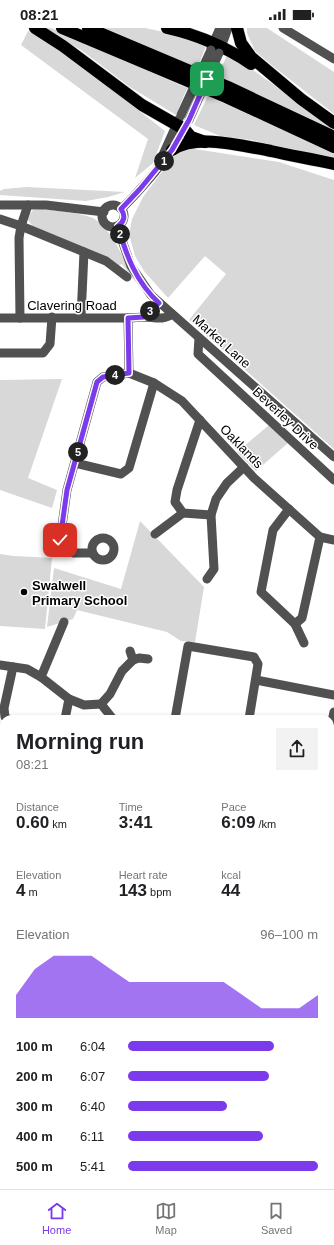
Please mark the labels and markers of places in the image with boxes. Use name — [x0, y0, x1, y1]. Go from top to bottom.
pin — [190, 62, 224, 96]
pin: 1 — [154, 151, 174, 171]
pin: 2 — [110, 224, 130, 244]
pin: 3 — [140, 301, 160, 321]
pin: 4 — [105, 365, 125, 385]
pin: 5 — [68, 442, 88, 462]
pin — [43, 523, 77, 557]
place label: Swalwell Primary School — [32, 578, 127, 608]
marker: Swalwell Primary School — [19, 587, 29, 597]

